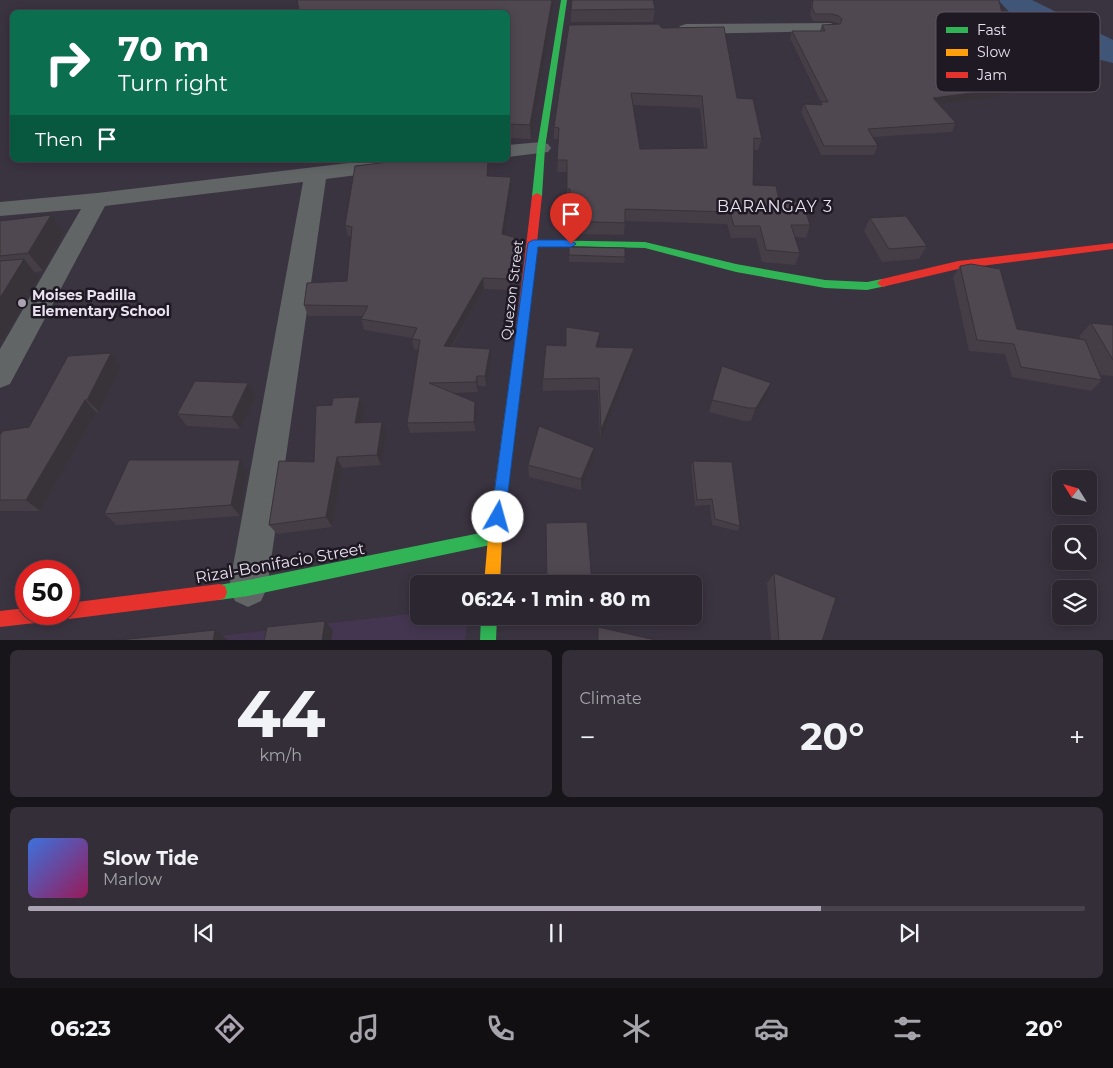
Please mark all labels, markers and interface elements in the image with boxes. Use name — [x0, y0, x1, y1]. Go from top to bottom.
legend — [936, 12, 1100, 92]
text: Fast — [977, 21, 1007, 39]
text: 70 m — [118, 27, 209, 70]
icon: right — [35, 30, 100, 95]
text: Slow — [977, 43, 1011, 61]
text: Jam — [976, 66, 1007, 84]
text: Turn right — [118, 70, 228, 97]
icon: arrive — [93, 125, 121, 153]
text: Then — [35, 128, 83, 151]
pin — [550, 193, 592, 244]
district label: BARANGAY 3 — [717, 197, 833, 216]
icon: arrive — [557, 200, 585, 228]
street label: Quezon Street — [497, 239, 527, 341]
place label: Moises Padilla Elementary School — [32, 286, 170, 320]
marker: Moises Padilla Elementary School — [16, 297, 28, 309]
north arrow — [1052, 470, 1098, 515]
map controls — [1052, 470, 1097, 625]
position arrow — [471, 490, 523, 542]
button: search — [1052, 525, 1097, 570]
street label: Rizal-Bonifacio Street — [194, 539, 367, 587]
speed limit sign: 50 — [15, 560, 80, 625]
button: layers — [1052, 580, 1097, 625]
text: 06:24 · 1 min · 80 m — [461, 588, 651, 611]
text: 44 — [236, 674, 326, 753]
text: Climate — [580, 689, 642, 708]
text: 20° — [800, 713, 864, 760]
text: − — [580, 720, 596, 754]
text: + — [1069, 720, 1085, 754]
text: km/h — [259, 746, 302, 765]
text: Slow Tide — [103, 847, 199, 870]
text: Marlow — [103, 870, 162, 889]
icon: previous — [190, 919, 218, 947]
icon: pause — [542, 919, 570, 947]
icon: next — [895, 919, 923, 947]
icon: directions — [212, 1011, 247, 1046]
icon: music — [347, 1011, 382, 1046]
icon: phone — [483, 1011, 518, 1046]
icon: climate — [619, 1011, 654, 1046]
icon: car — [754, 1011, 789, 1046]
icon: filters — [890, 1011, 925, 1046]
text: 06:23 — [50, 1015, 111, 1042]
text: 20° — [1026, 1015, 1063, 1042]

